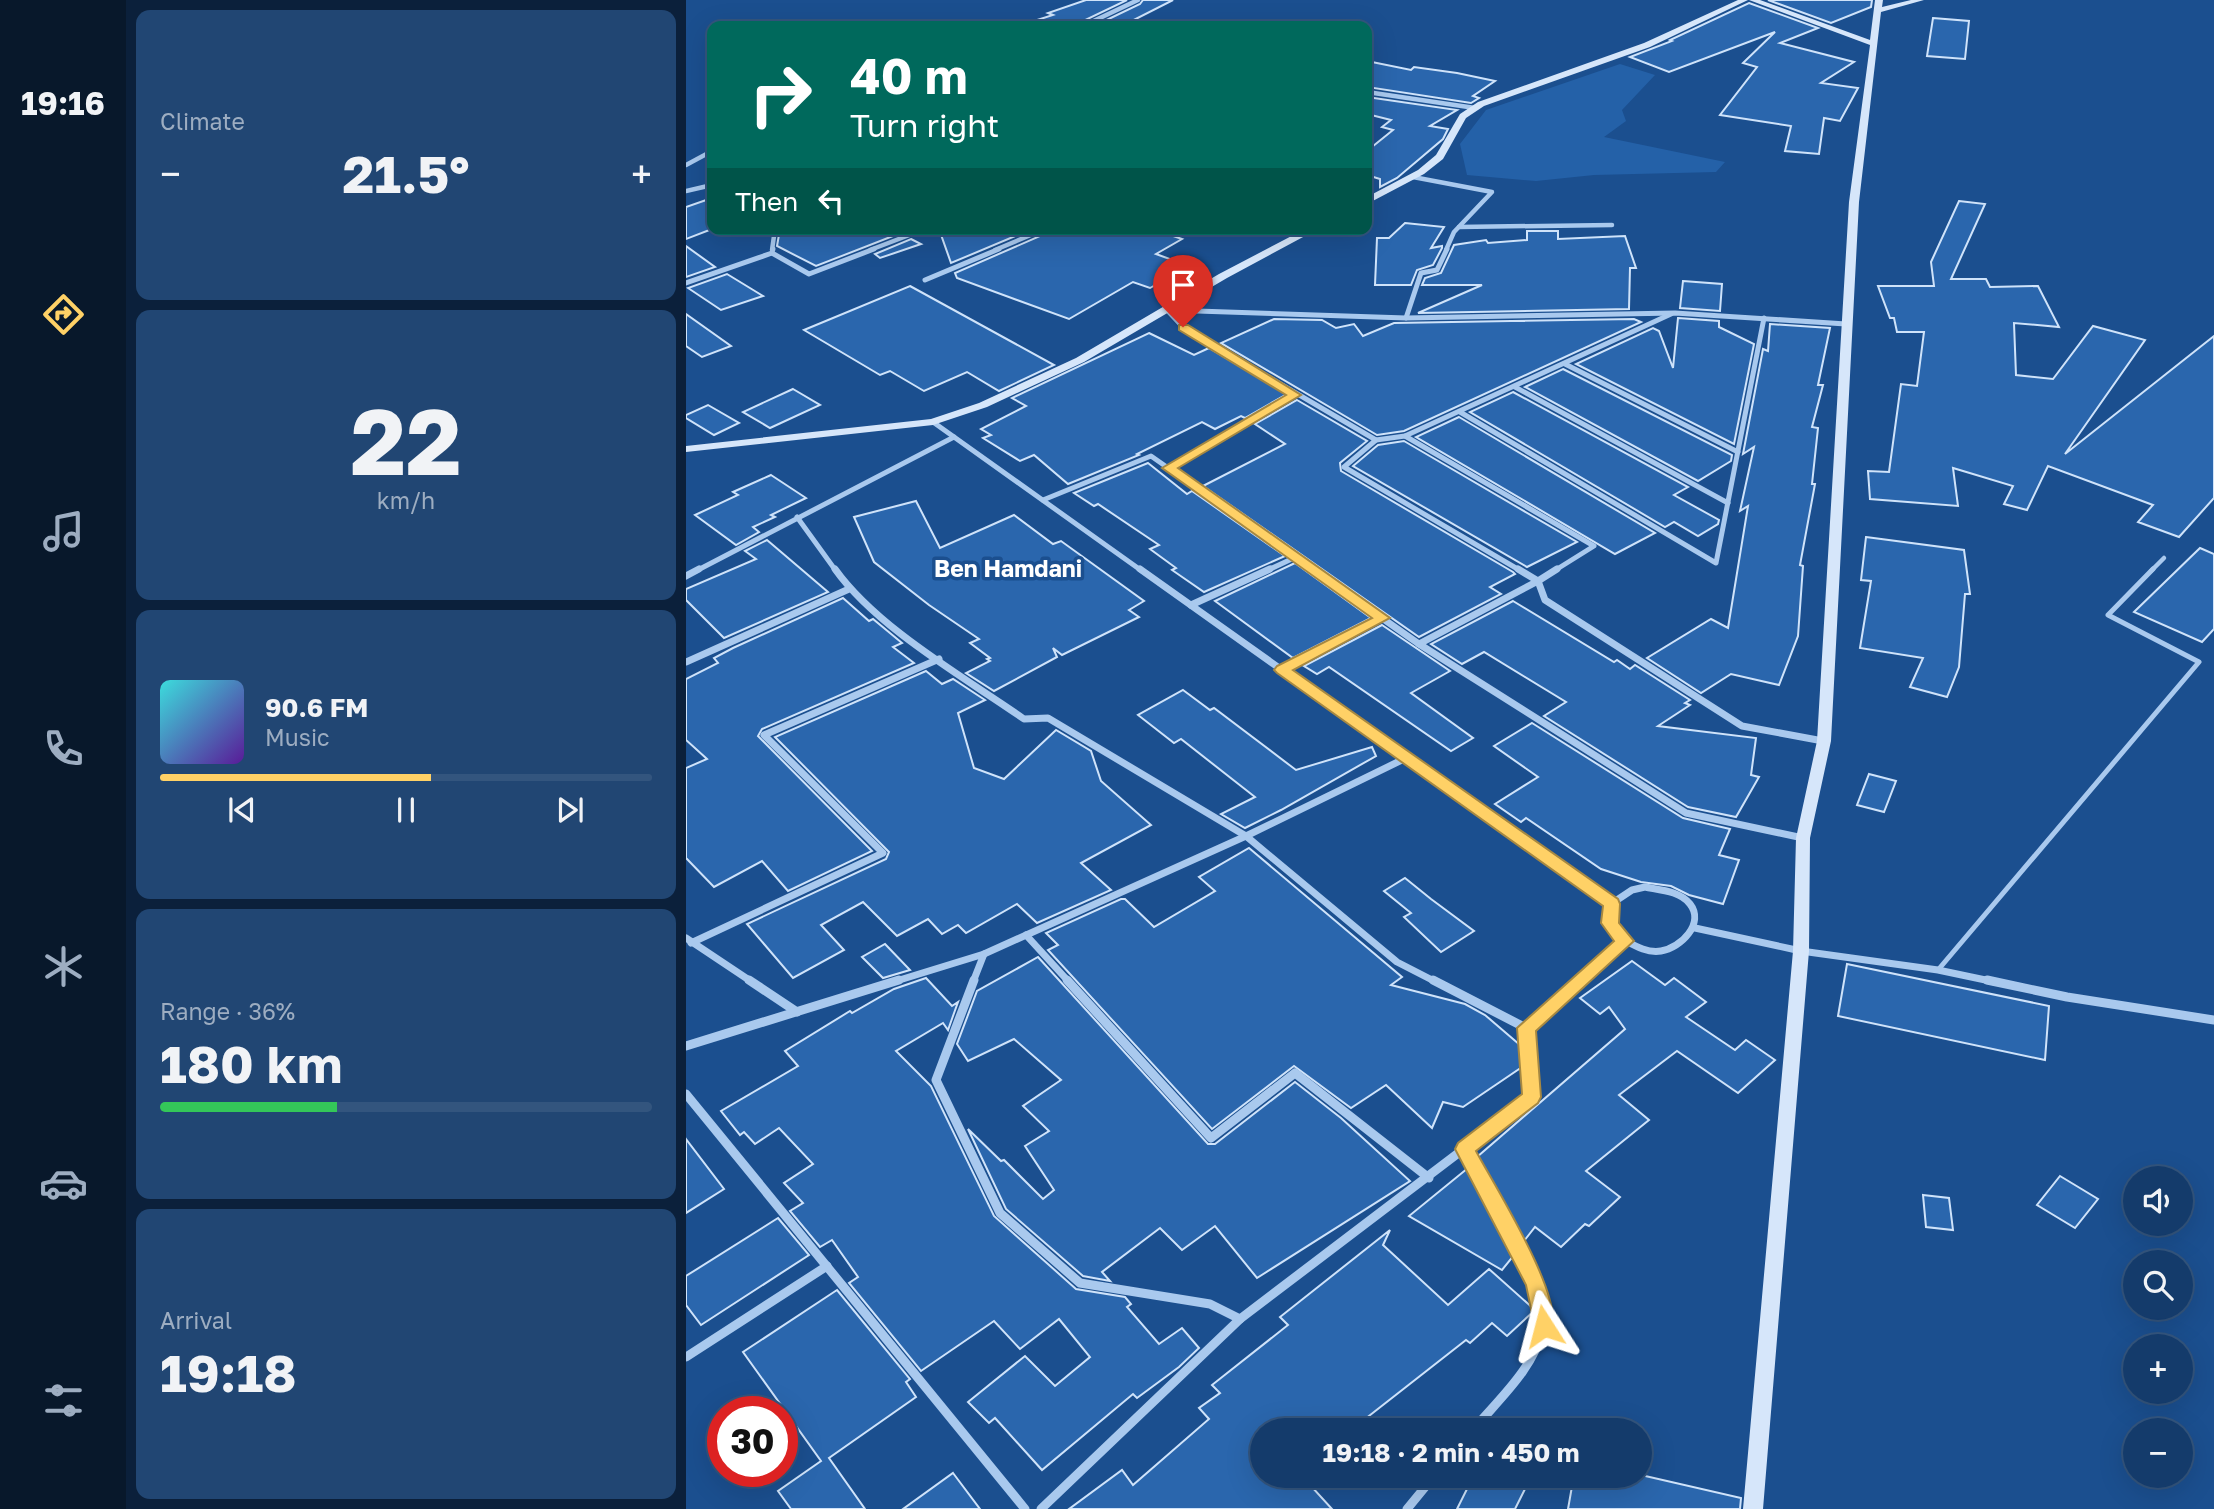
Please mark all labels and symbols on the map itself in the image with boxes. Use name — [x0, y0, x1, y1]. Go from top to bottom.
pin — [1153, 255, 1213, 327]
district label: Ben Hamdani — [934, 554, 1082, 582]
position arrow — [1507, 1289, 1581, 1363]
speed limit sign: 30 — [707, 1396, 798, 1487]

